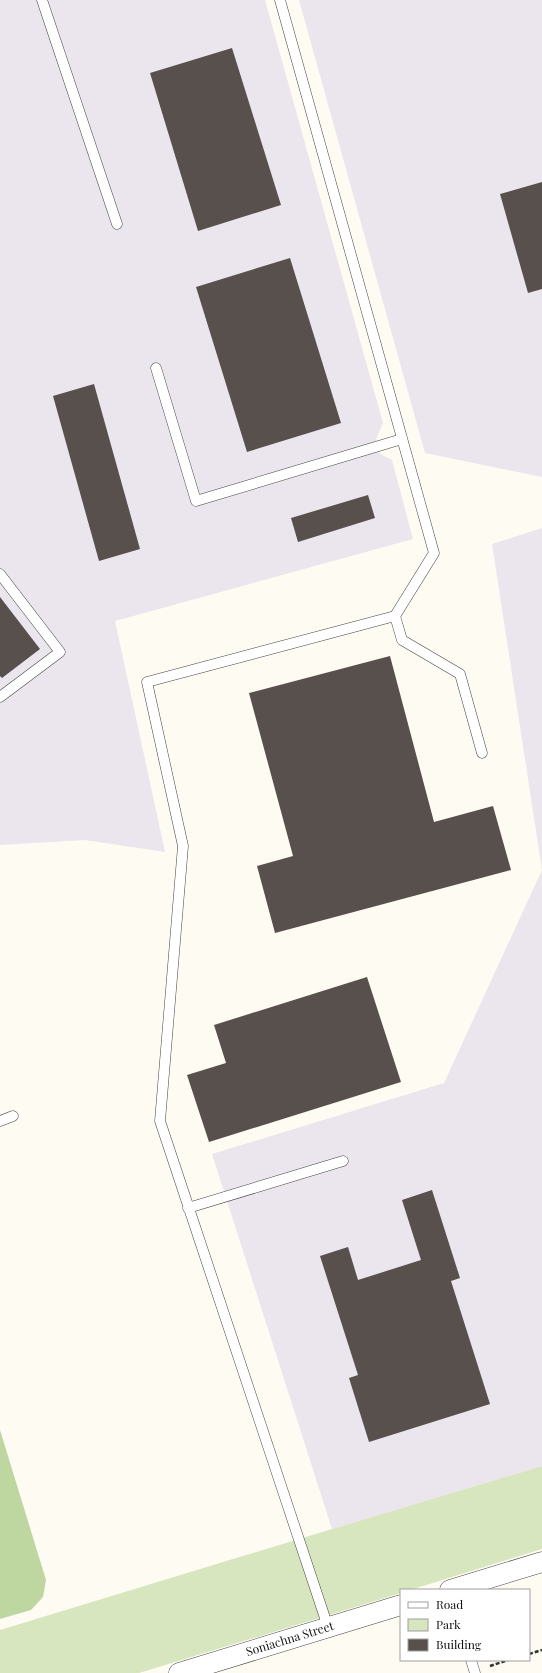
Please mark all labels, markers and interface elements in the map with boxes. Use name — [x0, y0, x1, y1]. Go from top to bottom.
legend — [400, 1589, 530, 1661]
text: Road — [436, 1596, 463, 1612]
text: Park — [436, 1616, 461, 1632]
street label: Soniachna Street — [244, 1617, 336, 1659]
text: Building — [436, 1636, 482, 1652]

